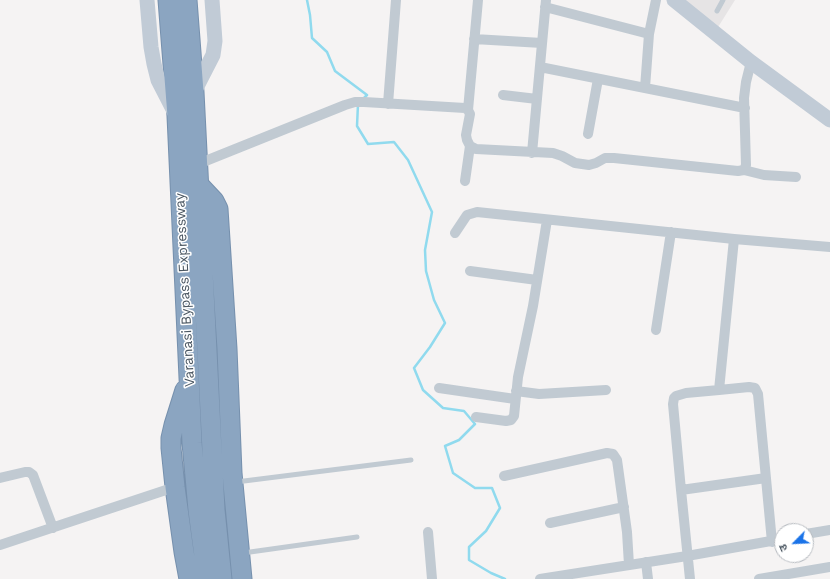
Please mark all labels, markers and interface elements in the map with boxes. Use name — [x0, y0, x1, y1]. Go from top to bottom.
street label: Varanasi Bypass Expressway — [172, 193, 198, 387]
north arrow — [774, 523, 814, 563]
text: उ — [776, 542, 791, 553]

